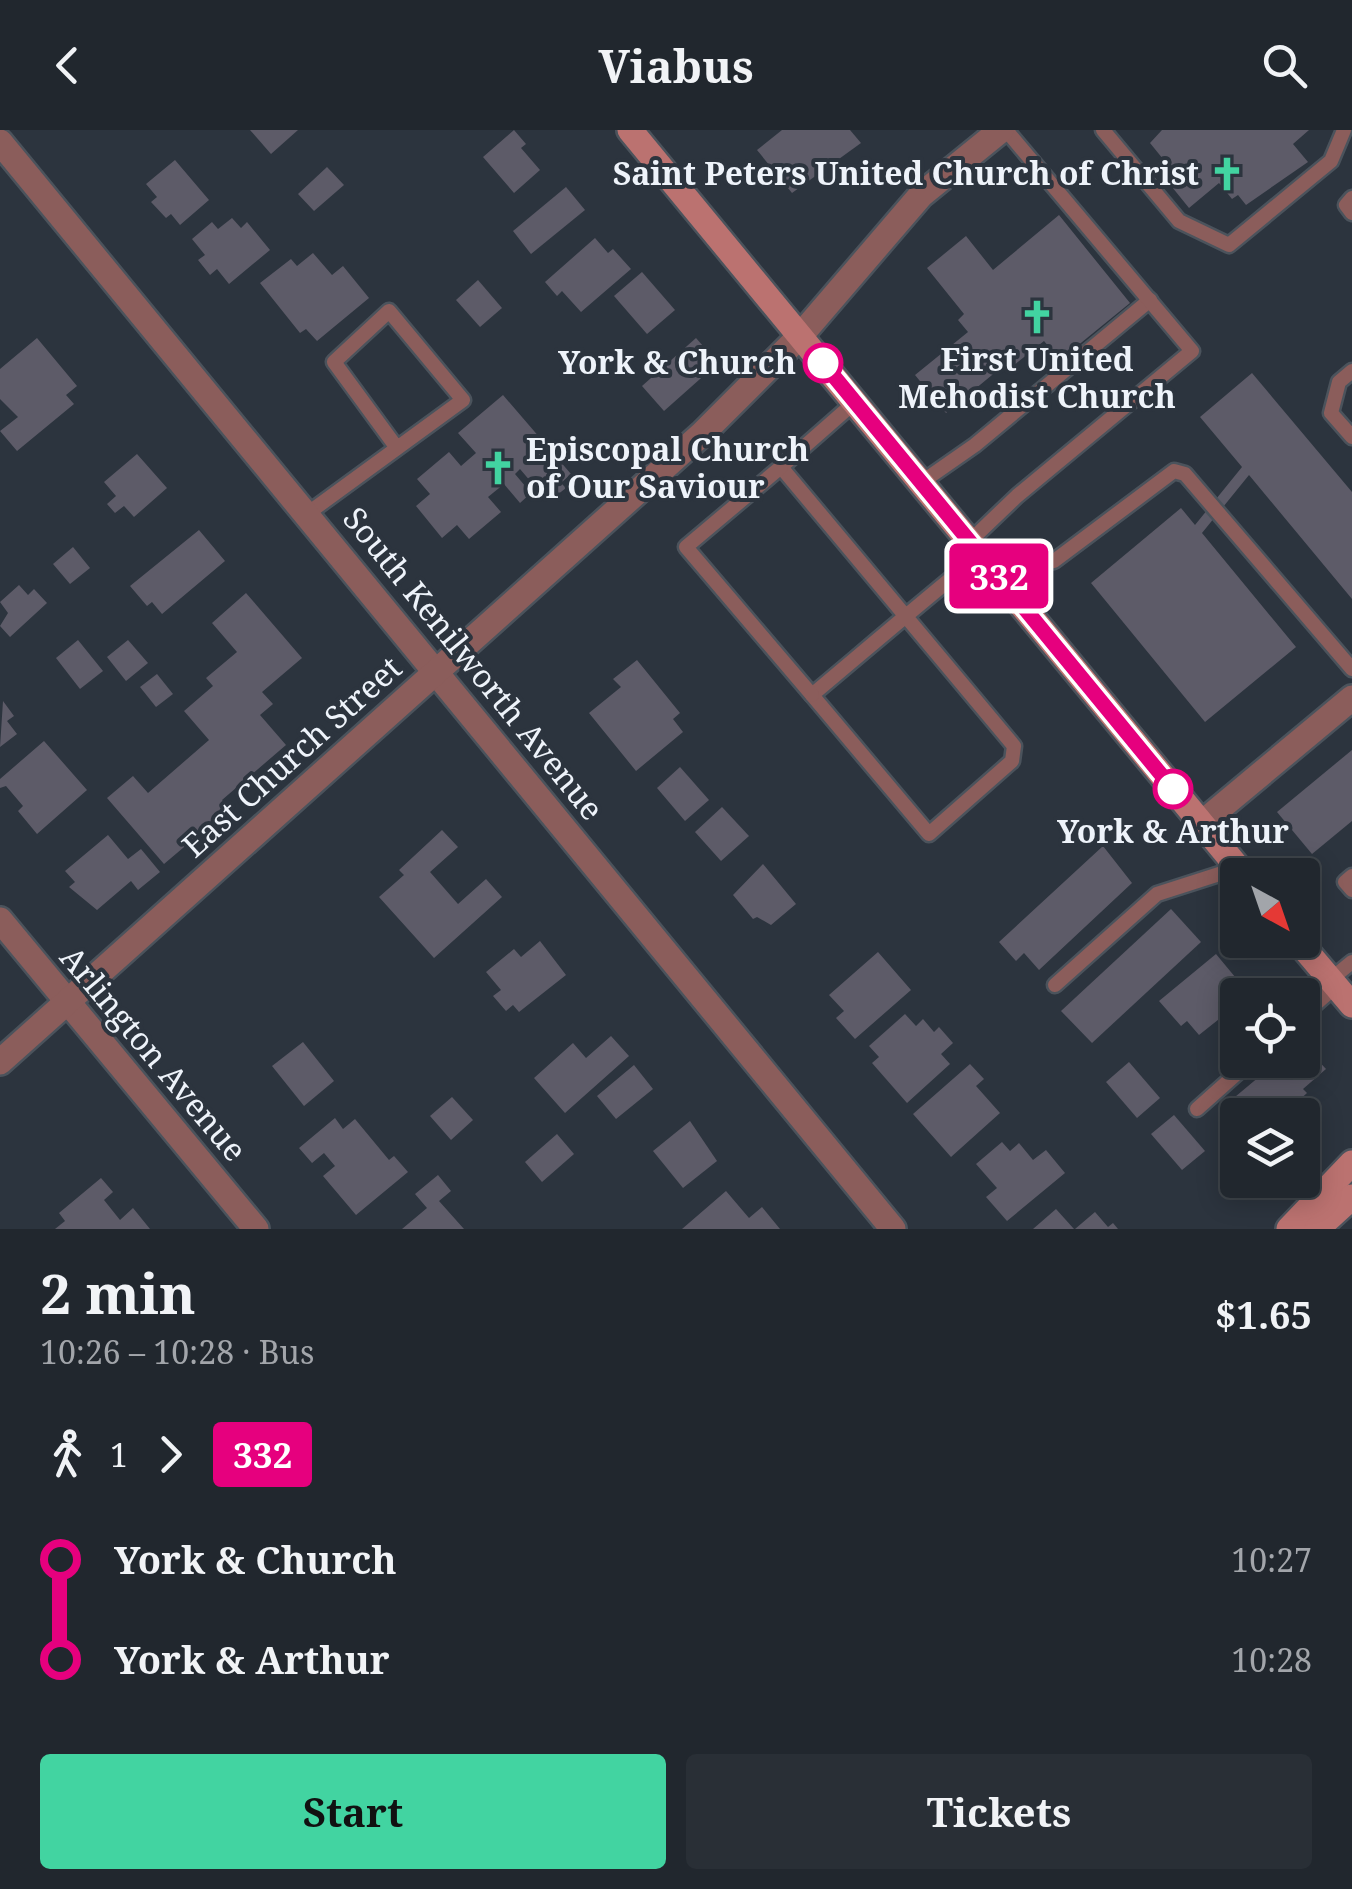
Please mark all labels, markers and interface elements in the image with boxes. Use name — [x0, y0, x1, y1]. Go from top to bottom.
text: Viabus — [598, 35, 754, 96]
icon: back — [40, 38, 95, 93]
icon: search — [1257, 38, 1312, 93]
place label: Saint Peters United Church of Christ — [613, 151, 1199, 194]
church icon: Saint Peters United Church of Christ — [1208, 155, 1246, 193]
church icon: First United Mehodist Church — [1018, 298, 1056, 336]
place label: First United Mehodist Church — [898, 337, 1176, 417]
place label: York & Church — [558, 340, 796, 383]
marker: York & Church — [804, 344, 842, 382]
place label: Episcopal Church of Our Saviour — [526, 427, 809, 507]
church icon: Episcopal Church of Our Saviour — [479, 449, 517, 487]
street label: South Kenilworth Avenue — [334, 498, 614, 829]
line badge: 332 — [942, 544, 1056, 608]
text: 332 — [969, 553, 1029, 600]
street label: East Church Street — [172, 646, 410, 866]
marker: York & Arthur — [1154, 770, 1192, 808]
place label: York & Arthur — [1057, 809, 1289, 852]
north arrow — [1220, 858, 1320, 958]
map controls — [1220, 858, 1320, 1198]
street label: Arlington Avenue — [51, 936, 257, 1170]
button: locate — [1220, 978, 1320, 1078]
button: layers — [1220, 1098, 1320, 1198]
text: 2 min — [40, 1255, 196, 1330]
text: $1.65 — [1215, 1288, 1312, 1340]
text: 10:26 – 10:28 · Bus — [40, 1330, 314, 1373]
icon: walk — [40, 1427, 95, 1482]
icon: forward — [143, 1427, 198, 1482]
text: 332 — [233, 1431, 292, 1478]
text: 1 — [110, 1433, 128, 1476]
text: York & Church — [114, 1533, 397, 1585]
text: 10:27 — [1231, 1538, 1312, 1581]
text: York & Arthur — [114, 1633, 390, 1685]
text: 10:28 — [1231, 1638, 1312, 1681]
button: Start — [40, 1754, 666, 1869]
button: Tickets — [686, 1754, 1312, 1869]

